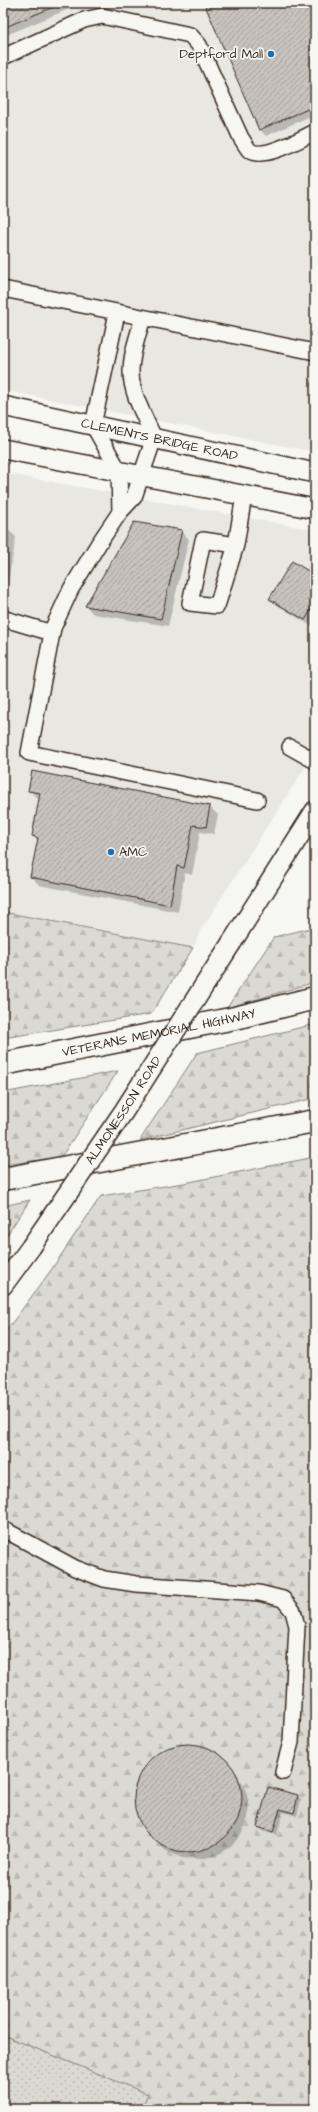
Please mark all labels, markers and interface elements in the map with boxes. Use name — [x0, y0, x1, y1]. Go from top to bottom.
place label: Deptford Mall — [180, 45, 263, 63]
marker: Deptford Mall — [266, 49, 276, 59]
street label: CLEMENTS BRIDGE ROAD — [79, 414, 240, 465]
place label: AMC — [119, 843, 147, 861]
marker: AMC — [106, 847, 116, 857]
street label: VETERANS MEMORIAL HIGHWAY — [61, 1004, 258, 1061]
street label: ALMONESSON ROAD — [81, 1052, 166, 1168]

